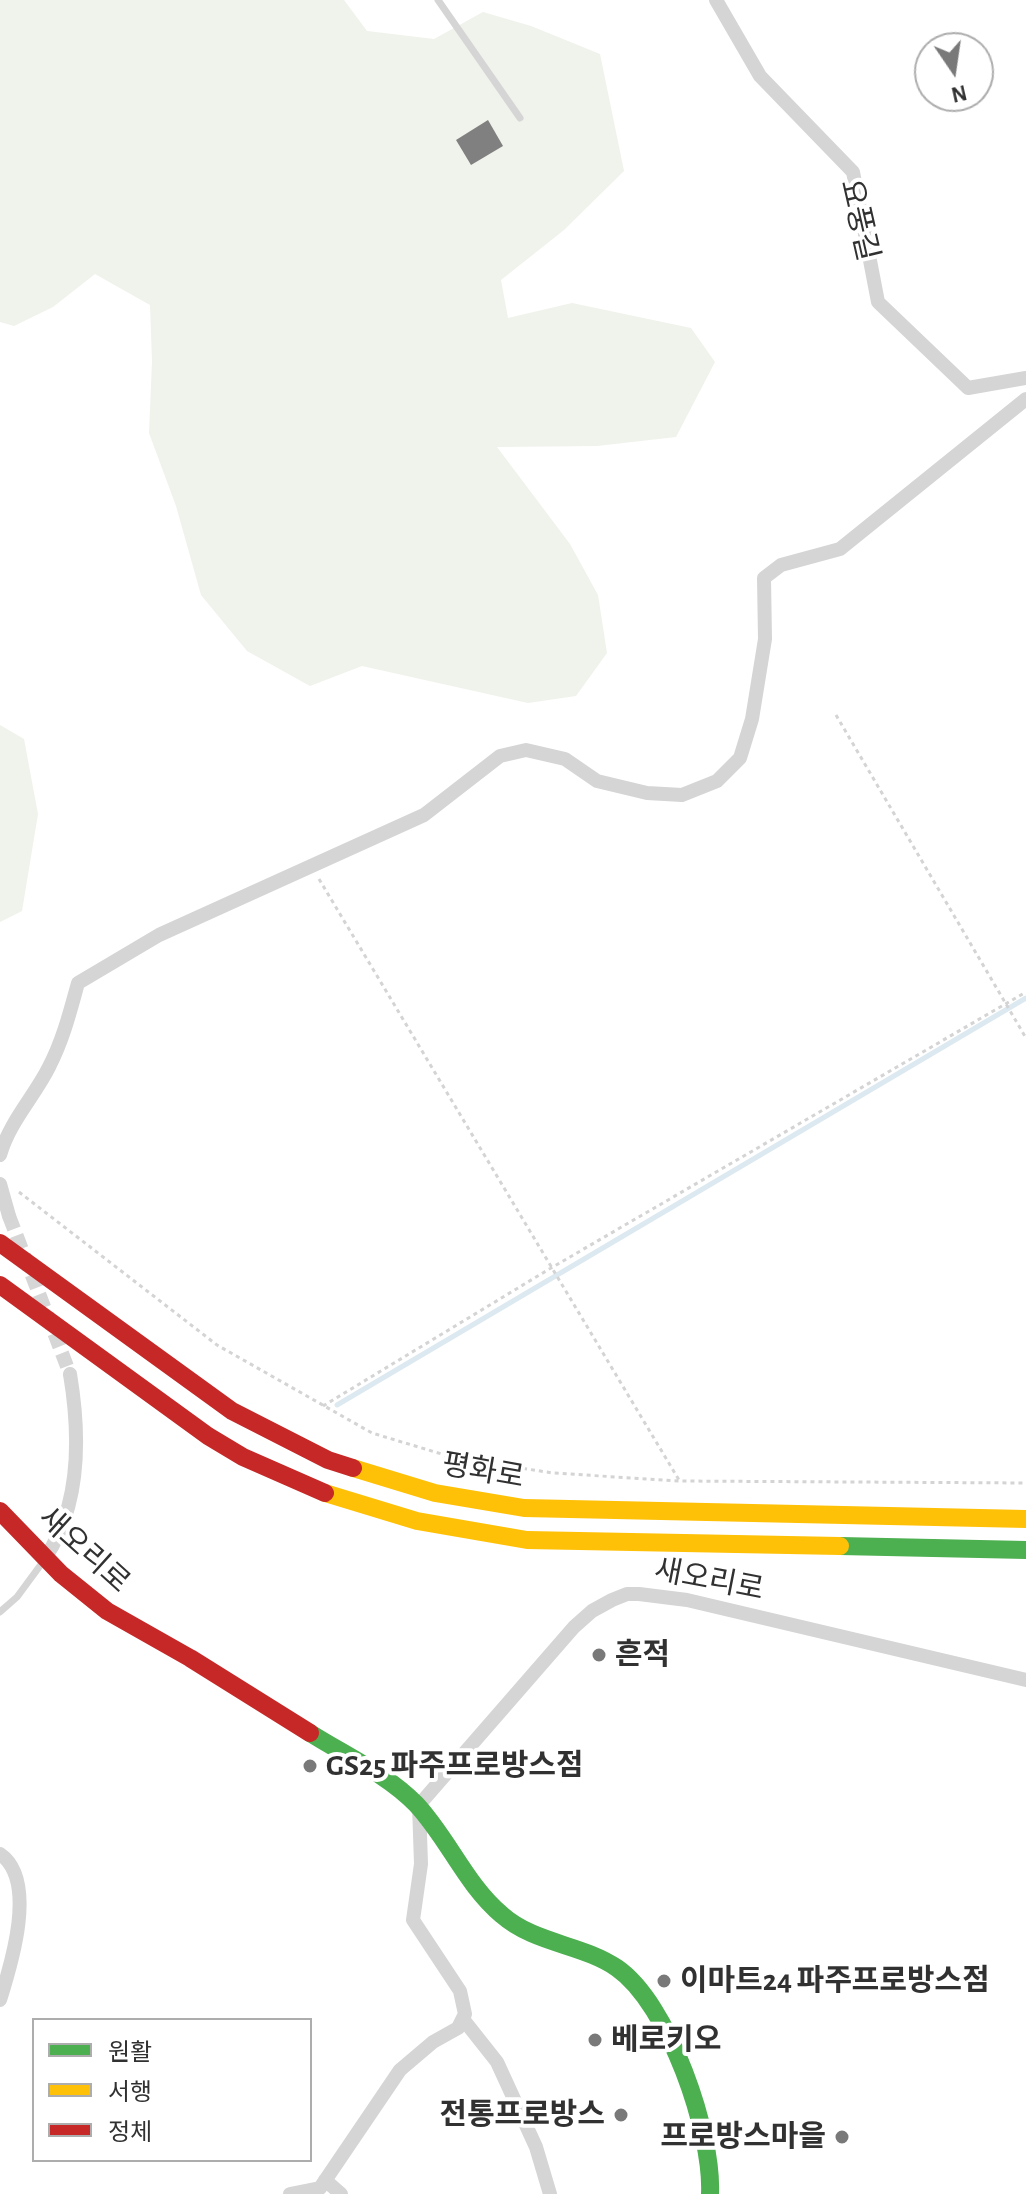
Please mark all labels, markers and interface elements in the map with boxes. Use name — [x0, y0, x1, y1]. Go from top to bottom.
north arrow — [914, 32, 994, 112]
text: N — [949, 81, 969, 106]
street label: 요풍길 — [832, 176, 886, 264]
street label: 평화로 — [439, 1446, 527, 1496]
street label: 새오리로 — [31, 1500, 137, 1600]
street label: 새오리로 — [651, 1552, 767, 1608]
place label: 흔적 — [615, 1637, 670, 1673]
marker: 흔적 — [590, 1646, 608, 1664]
place label: GS25 파주프로방스점 — [326, 1748, 584, 1784]
marker: GS25 파주프로방스점 — [301, 1757, 319, 1775]
place label: 이마트24 파주프로방스점 — [680, 1963, 990, 1999]
marker: 이마트24 파주프로방스점 — [655, 1972, 673, 1990]
legend — [32, 2018, 312, 2162]
place label: 베로키오 — [611, 2022, 721, 2058]
marker: 베로키오 — [586, 2031, 604, 2049]
text: 원활 — [108, 2041, 152, 2065]
text: 서행 — [108, 2081, 152, 2105]
place label: 전통프로방스 — [439, 2097, 605, 2133]
marker: 전통프로방스 — [612, 2106, 630, 2124]
place label: 프로방스마을 — [660, 2119, 826, 2155]
text: 정체 — [108, 2121, 152, 2145]
marker: 프로방스마을 — [833, 2128, 851, 2146]

